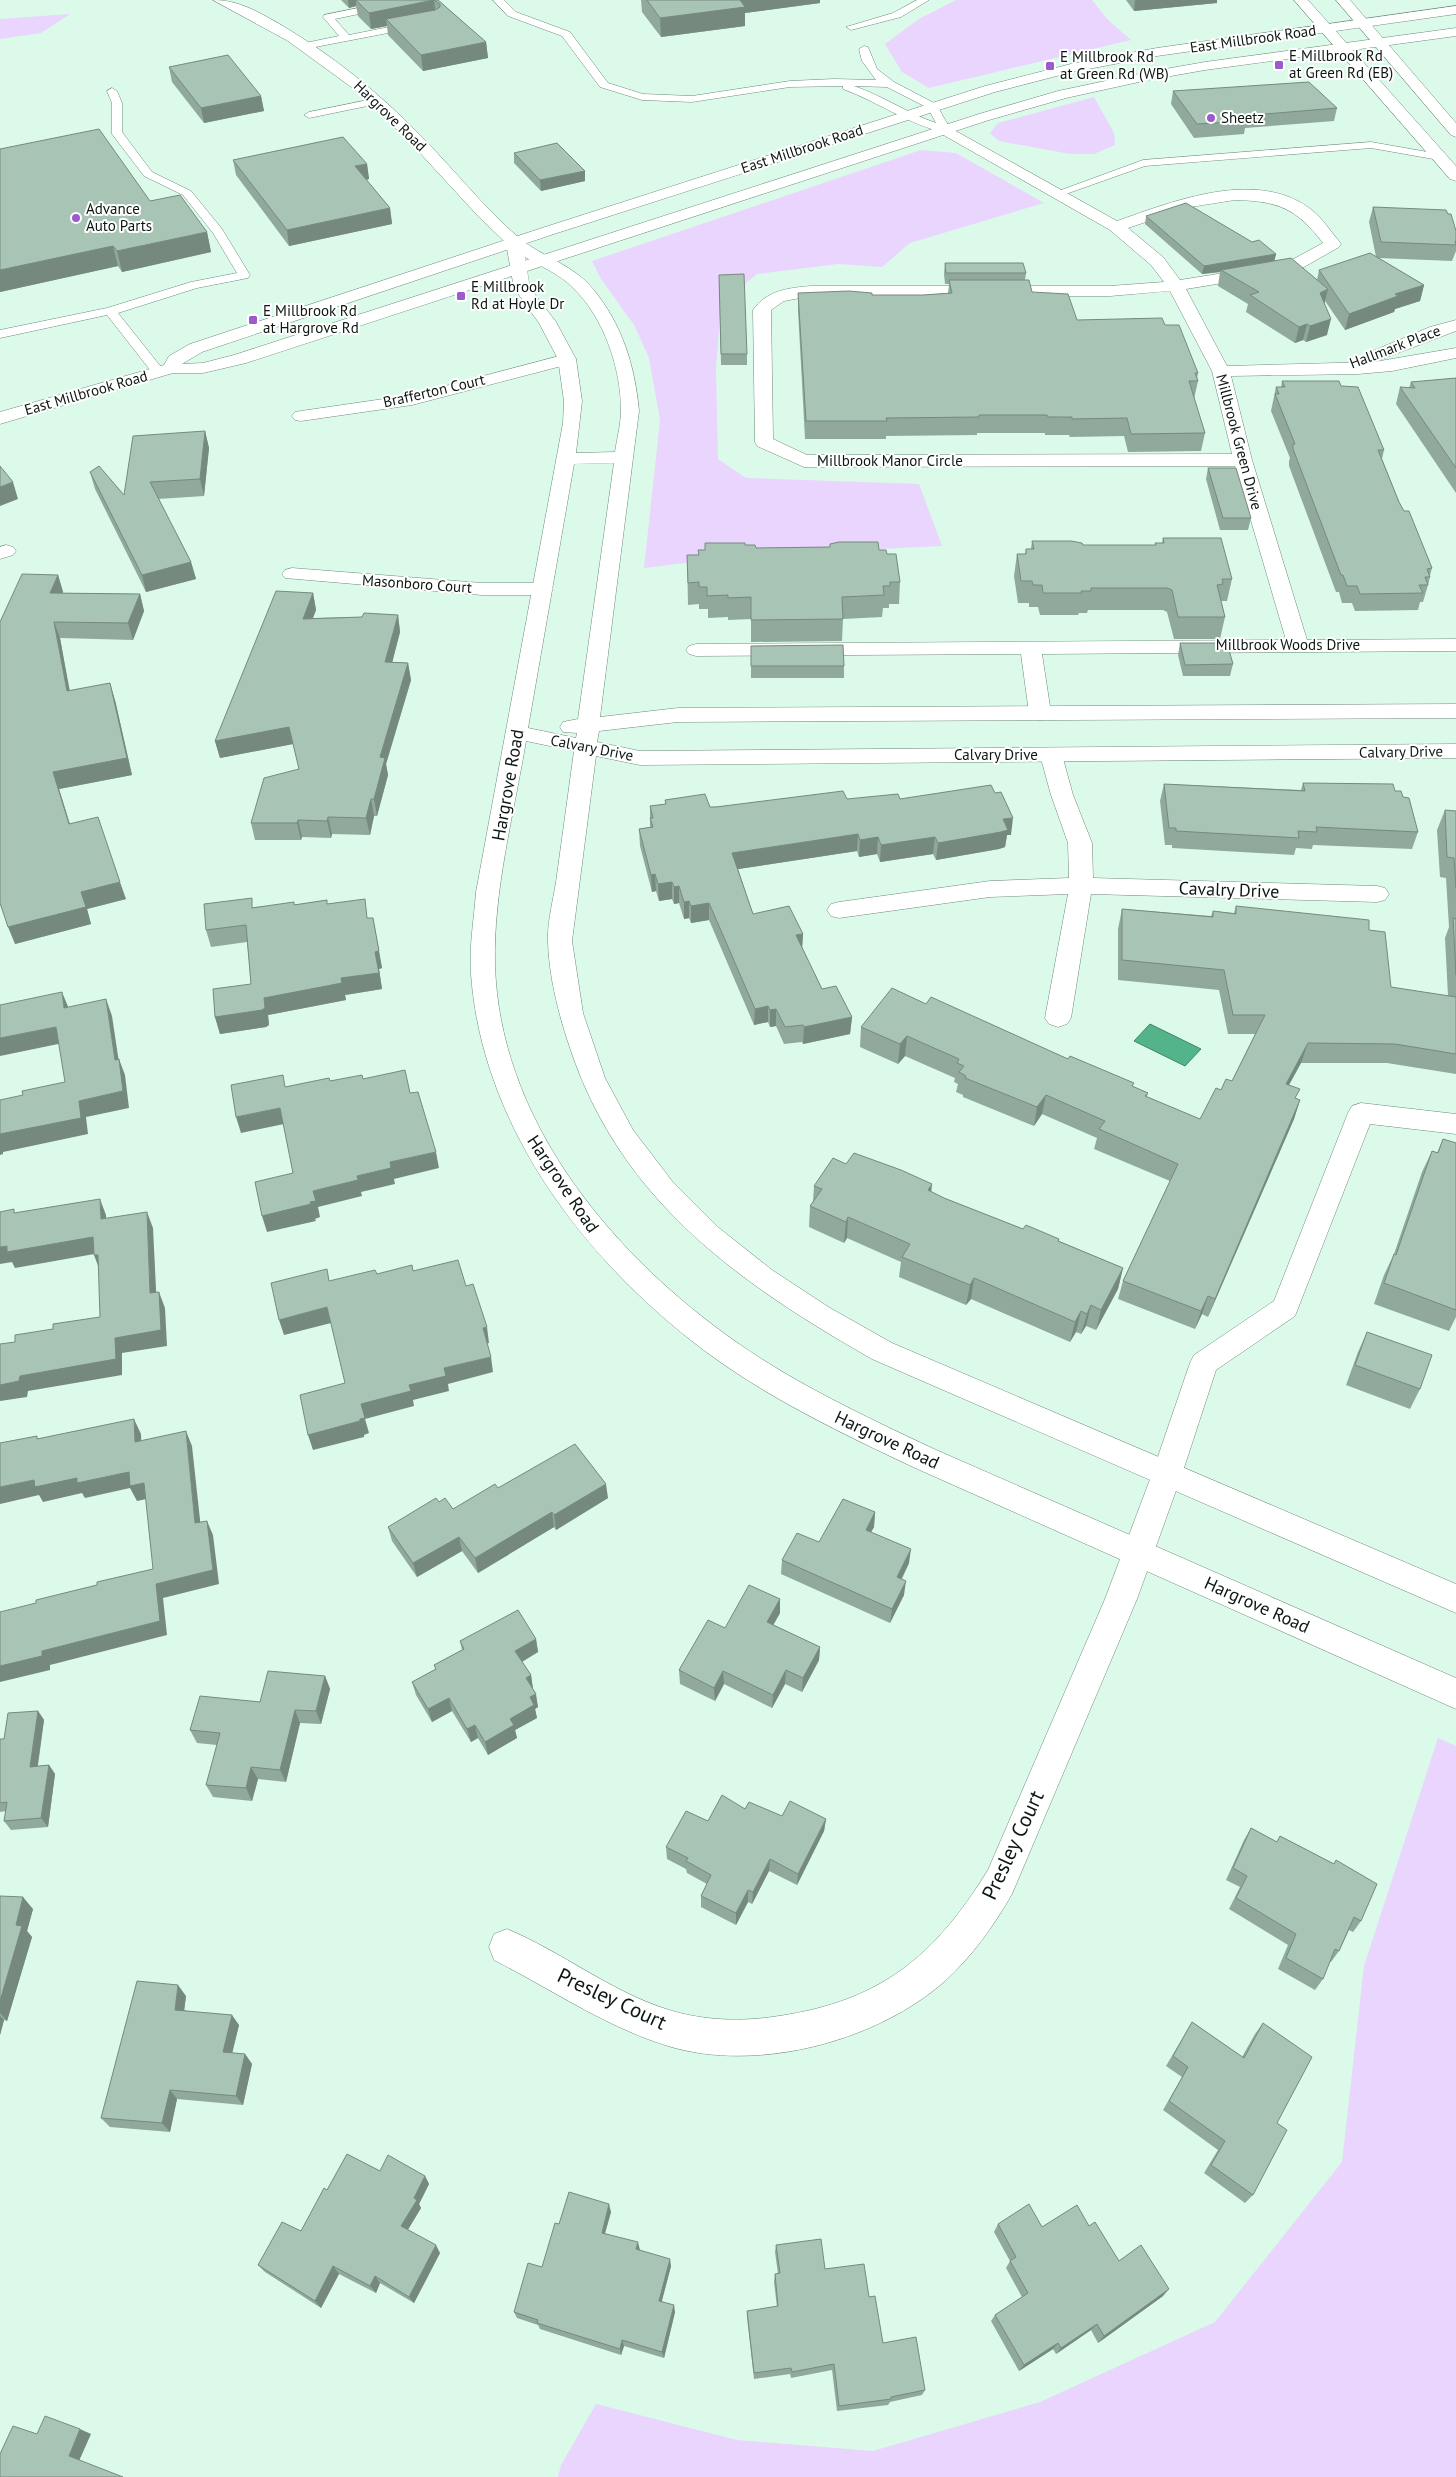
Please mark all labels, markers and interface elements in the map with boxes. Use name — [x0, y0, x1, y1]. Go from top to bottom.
street label: East Millbrook Road — [1189, 20, 1317, 57]
place label: E Millbrook Rd at Green Rd (EB) — [1289, 46, 1393, 82]
place label: E Millbrook Rd at Green Rd (WB) — [1060, 47, 1169, 83]
marker: E Millbrook Rd at Green Rd (EB) — [1273, 59, 1285, 71]
marker: E Millbrook Rd at Green Rd (WB) — [1044, 60, 1056, 72]
street label: Hargrove Road — [350, 76, 431, 155]
place label: Sheetz — [1221, 108, 1264, 127]
marker: Sheetz — [1205, 112, 1217, 124]
street label: East Millbrook Road — [738, 120, 865, 177]
place label: Advance Auto Parts — [86, 199, 152, 235]
marker: Advance Auto Parts — [70, 212, 82, 224]
place label: E Millbrook Rd at Hoyle Dr — [471, 277, 564, 313]
marker: E Millbrook Rd at Hoyle Dr — [455, 290, 467, 302]
place label: E Millbrook Rd at Hargrove Rd — [263, 301, 359, 337]
marker: E Millbrook Rd at Hargrove Rd — [247, 314, 259, 326]
street label: Hallmark Place — [1347, 320, 1443, 373]
street label: East Millbrook Road — [22, 366, 150, 419]
street label: Brafferton Court — [381, 370, 487, 411]
street label: Millbrook Green Drive — [1212, 372, 1267, 512]
street label: Millbrook Manor Circle — [817, 451, 963, 470]
street label: Masonboro Court — [362, 570, 473, 597]
street label: Millbrook Woods Drive — [1216, 635, 1360, 654]
street label: Hargrove Road — [486, 727, 529, 843]
street label: Calvary Drive — [549, 730, 635, 765]
street label: Calvary Drive — [1359, 741, 1443, 762]
street label: Calvary Drive — [954, 745, 1038, 764]
street label: Cavalry Drive — [1178, 876, 1280, 903]
street label: Hargrove Road — [522, 1130, 605, 1237]
street label: Hargrove Road — [831, 1405, 943, 1474]
street label: Hargrove Road — [1201, 1571, 1313, 1638]
street label: Presley Court — [976, 1786, 1050, 1904]
street label: Presley Court — [553, 1962, 671, 2036]

